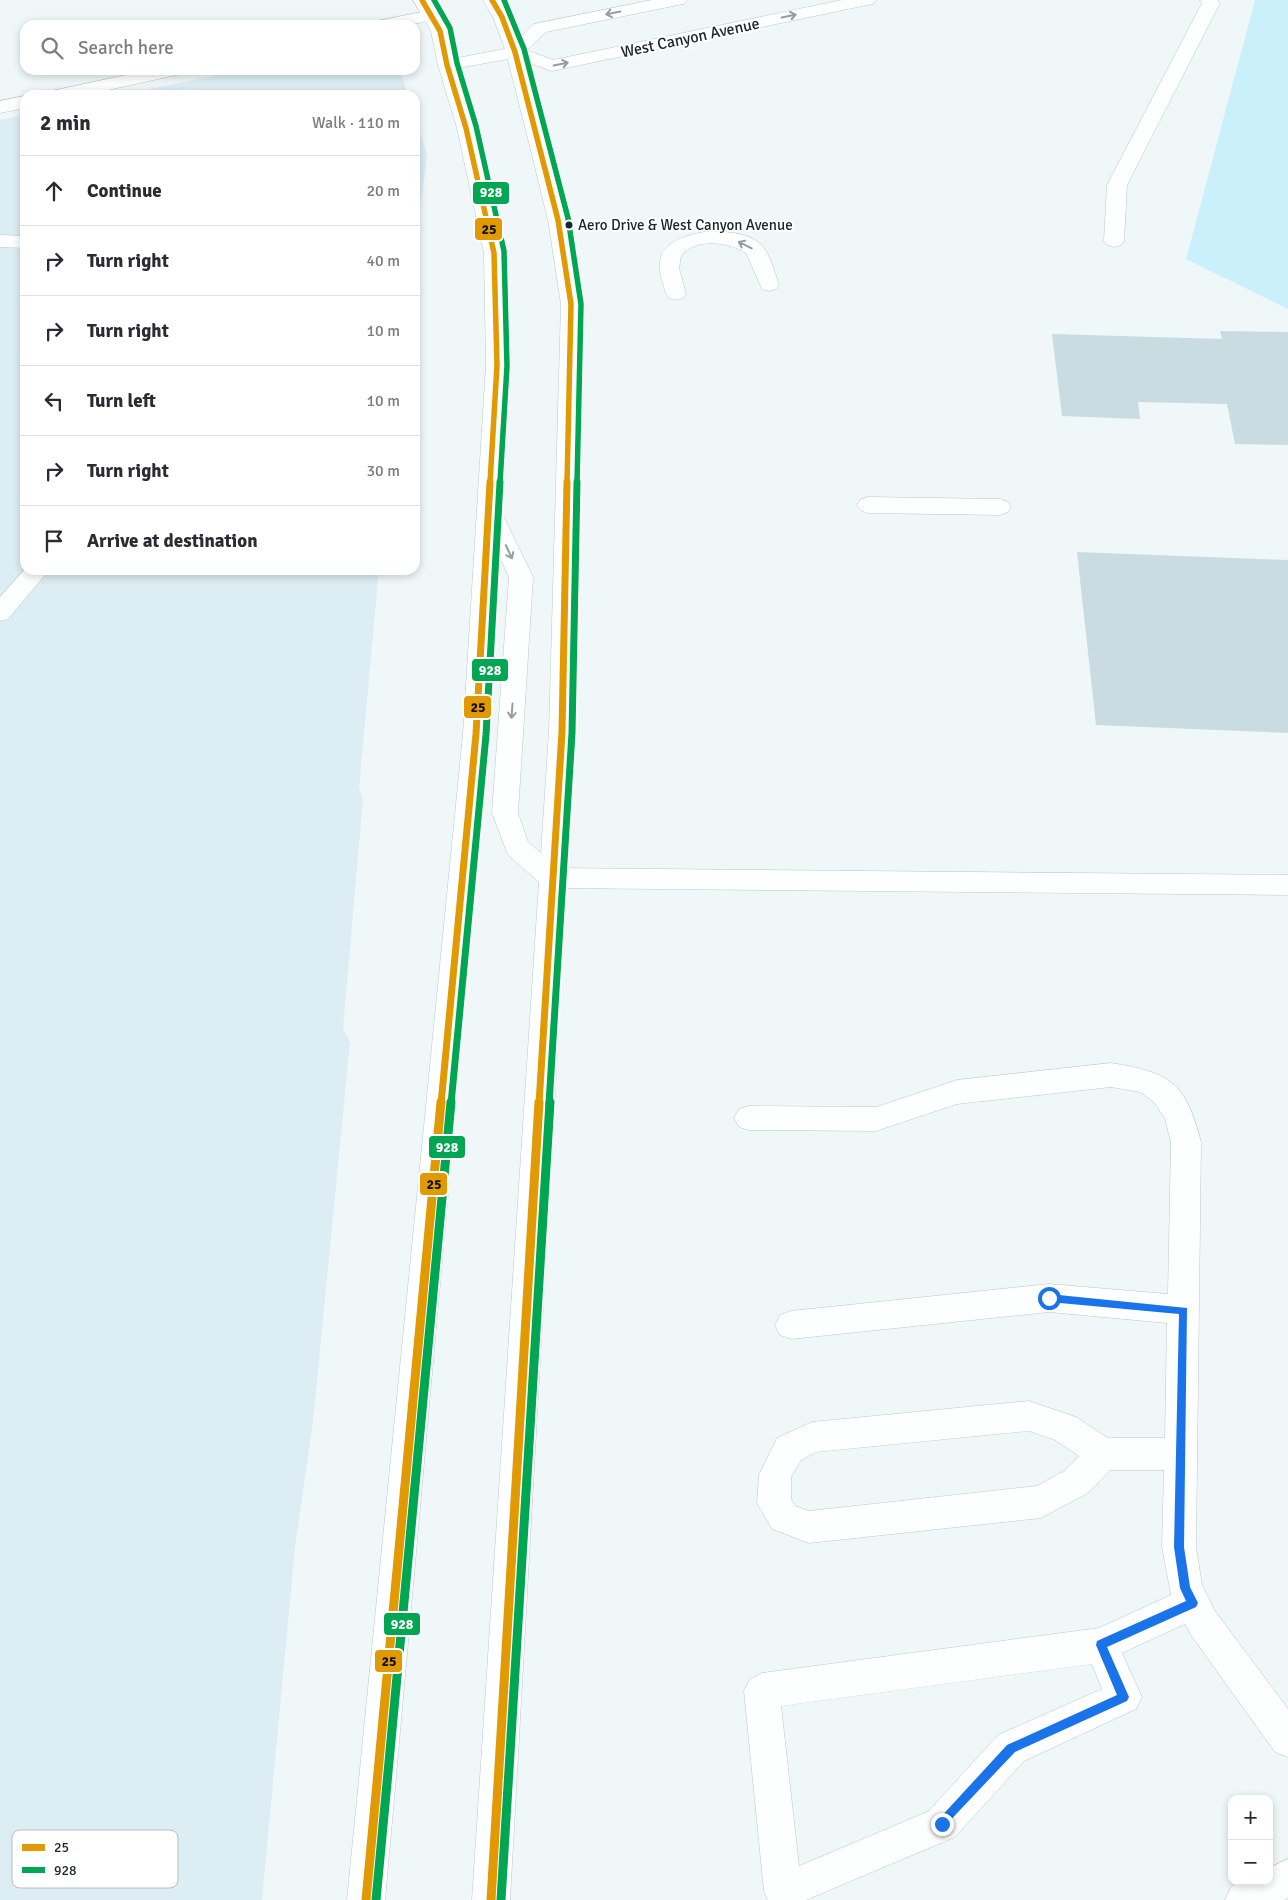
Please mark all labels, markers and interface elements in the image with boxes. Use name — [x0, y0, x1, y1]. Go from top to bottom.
one-way arrow — [605, 9, 621, 18]
one-way arrow — [780, 11, 796, 20]
street label: West Canyon Avenue — [619, 14, 761, 62]
search box — [20, 20, 420, 75]
icon: search — [38, 34, 66, 62]
text: Search here — [78, 36, 174, 60]
one-way arrow — [553, 58, 569, 68]
text: 2 min — [40, 110, 91, 136]
text: Walk · 110 m — [312, 113, 400, 133]
icon: ahead — [40, 177, 68, 205]
text: Continue — [87, 179, 162, 203]
text: 20 m — [366, 181, 400, 201]
line badge: 928 — [472, 181, 510, 205]
text: 928 — [480, 184, 503, 201]
place label: Aero Drive & West Canyon Avenue — [578, 216, 793, 234]
line badge: 25 — [474, 217, 503, 241]
marker: Aero Drive & West Canyon Avenue — [564, 220, 574, 230]
text: 25 — [481, 221, 497, 238]
one-way arrow — [738, 240, 753, 250]
icon: right — [40, 247, 68, 275]
text: Turn right — [87, 249, 169, 273]
text: 40 m — [366, 251, 400, 271]
icon: right — [40, 317, 68, 345]
text: Turn right — [87, 319, 169, 343]
text: 10 m — [366, 321, 400, 341]
icon: left — [40, 387, 68, 415]
text: Turn left — [87, 389, 156, 413]
text: 10 m — [366, 391, 400, 411]
icon: right — [40, 457, 68, 485]
text: Turn right — [87, 459, 169, 483]
text: 30 m — [366, 461, 400, 481]
icon: arrive — [40, 527, 68, 555]
text: Arrive at destination — [87, 529, 258, 553]
one-way arrow — [505, 544, 515, 559]
line badge: 928 — [471, 658, 509, 682]
text: 928 — [479, 662, 502, 679]
line badge: 25 — [463, 695, 492, 719]
text: 25 — [470, 699, 486, 716]
one-way arrow — [508, 703, 517, 719]
line badge: 928 — [428, 1135, 466, 1159]
text: 928 — [436, 1139, 459, 1156]
line badge: 25 — [419, 1172, 448, 1196]
text: 25 — [426, 1176, 442, 1193]
route start — [1038, 1287, 1061, 1310]
line badge: 928 — [383, 1612, 421, 1636]
text: 928 — [391, 1616, 414, 1633]
line badge: 25 — [374, 1649, 403, 1673]
text: 25 — [381, 1653, 397, 1670]
map controls — [1228, 1795, 1273, 1885]
button: + — [1228, 1795, 1273, 1840]
route end — [931, 1813, 954, 1836]
legend — [12, 1830, 178, 1888]
text: 25 — [54, 1839, 69, 1856]
button: − — [1228, 1840, 1273, 1885]
text: 928 — [54, 1862, 77, 1879]

